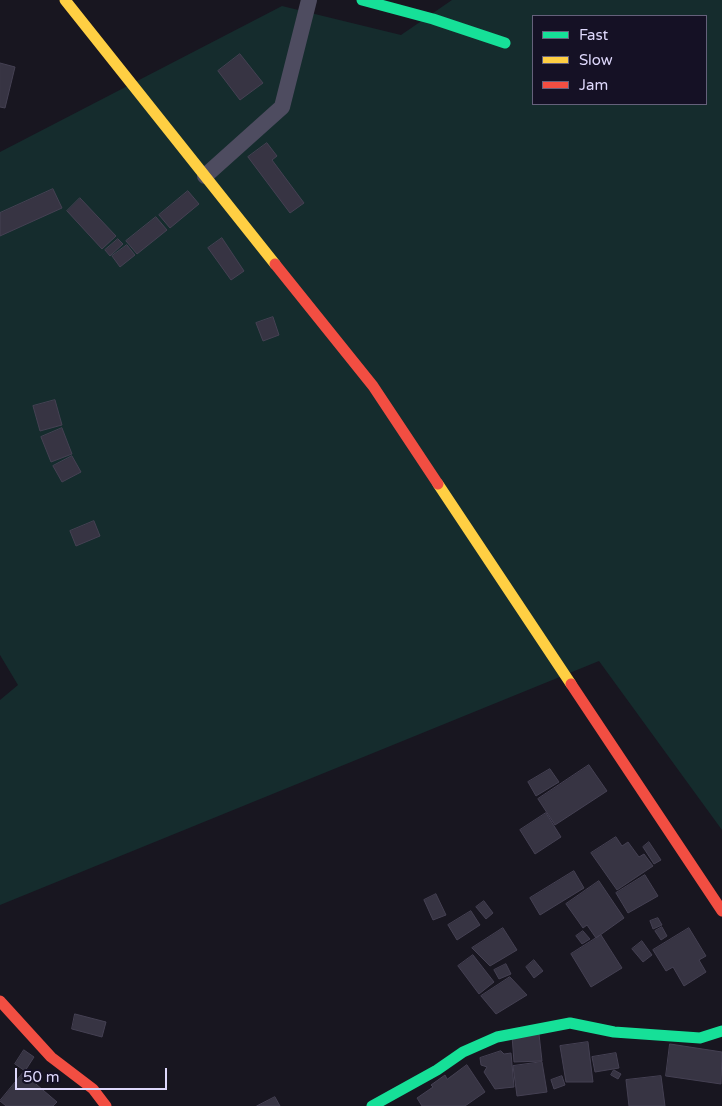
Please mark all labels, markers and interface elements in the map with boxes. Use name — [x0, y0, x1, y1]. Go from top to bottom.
legend — [532, 15, 707, 105]
text: Fast — [579, 26, 608, 44]
text: Slow — [579, 51, 613, 69]
text: Jam — [579, 76, 608, 94]
scale bar — [18, 1058, 170, 1090]
text: 50 m — [23, 1068, 60, 1086]

